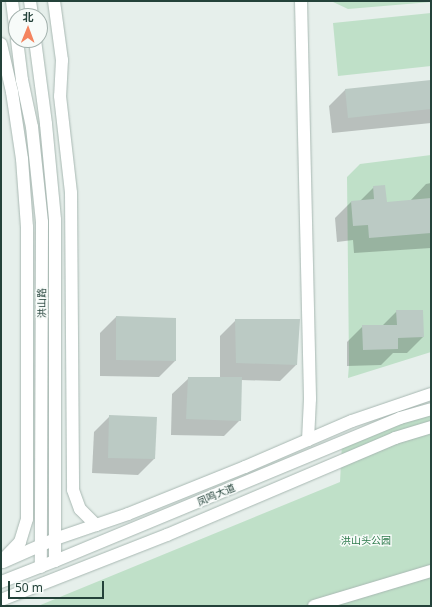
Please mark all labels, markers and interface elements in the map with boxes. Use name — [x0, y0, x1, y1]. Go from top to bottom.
north arrow — [8, 8, 48, 48]
text: 北 — [23, 9, 34, 24]
street label: 洪山路 — [36, 288, 48, 318]
street label: 凤鸣大道 — [195, 482, 237, 508]
park label: 洪山头公园 — [341, 535, 391, 547]
scale bar — [10, 573, 106, 599]
text: 50 m — [15, 579, 43, 596]

